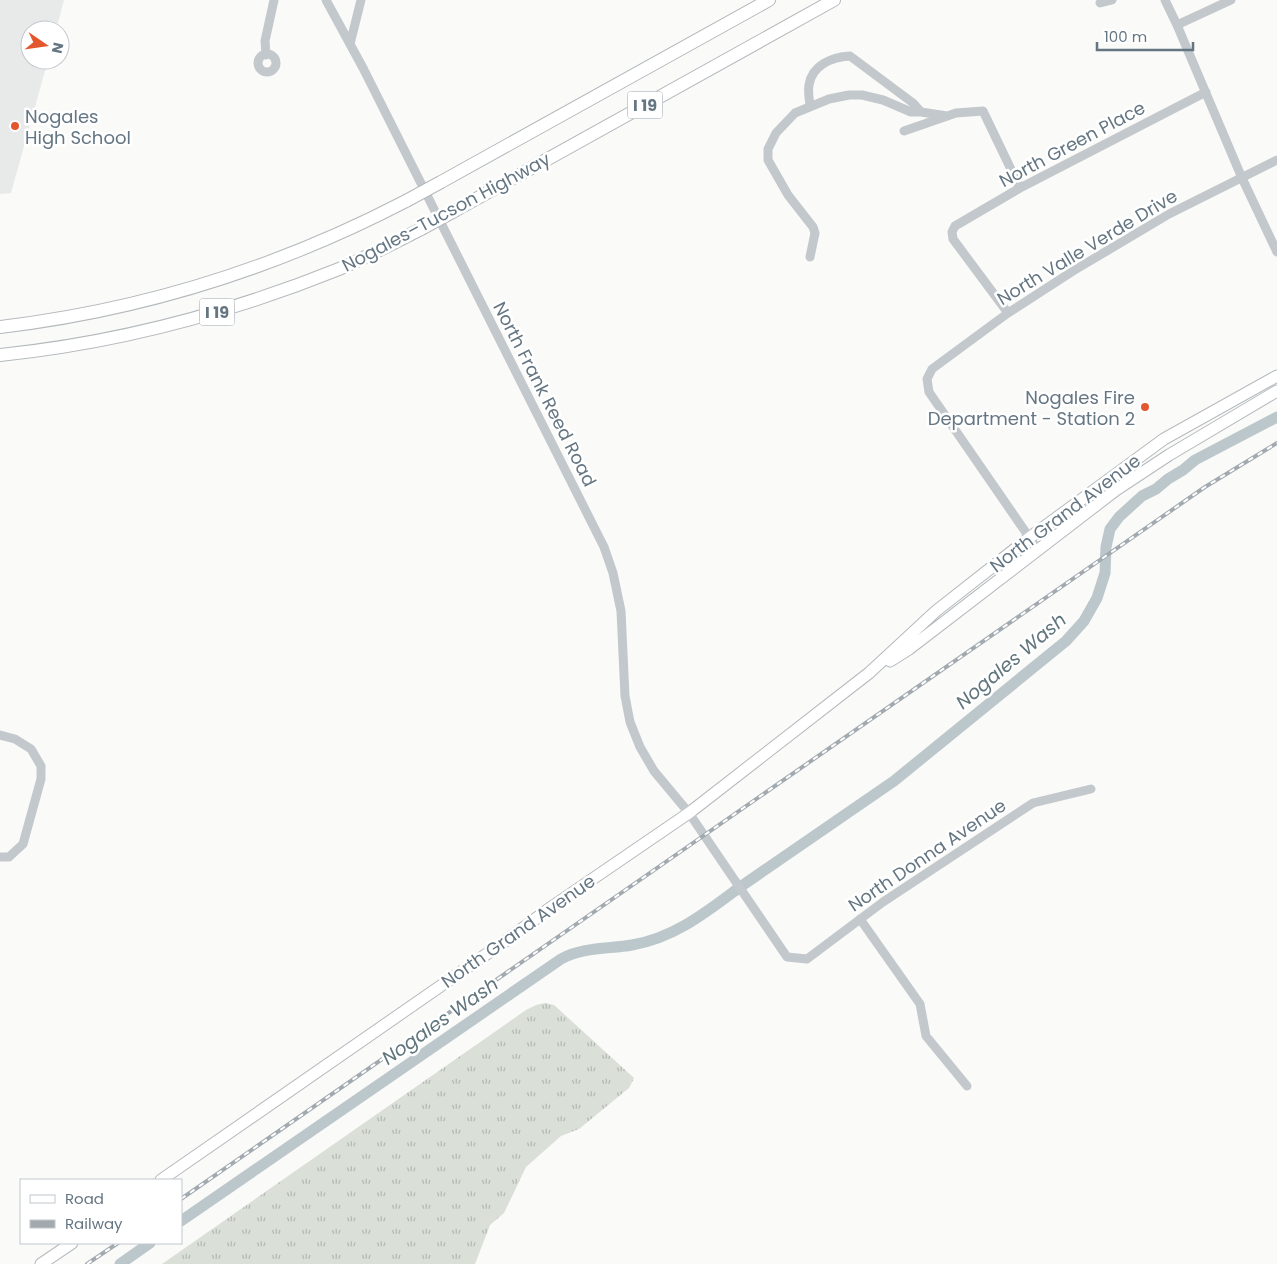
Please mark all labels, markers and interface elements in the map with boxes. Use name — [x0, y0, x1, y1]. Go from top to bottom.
north arrow — [20, 20, 70, 70]
scale bar — [1097, 20, 1193, 52]
text: 100 m — [1104, 26, 1147, 47]
text: N — [47, 41, 69, 55]
road number: I 19 — [628, 92, 662, 118]
street label: North Green Place — [995, 95, 1149, 193]
place label: Nogales High School — [25, 104, 131, 150]
marker: Nogales High School — [9, 120, 21, 132]
street label: Nogales–Tucson Highway — [337, 146, 555, 278]
street label: North Valle Verde Drive — [992, 183, 1182, 311]
street label: North Frank Reed Road — [487, 297, 603, 491]
road number: I 19 — [200, 298, 234, 326]
place label: Nogales Fire Department - Station 2 — [928, 385, 1135, 431]
marker: Nogales Fire Department - Station 2 — [1139, 401, 1151, 413]
street label: North Grand Avenue — [985, 448, 1145, 578]
water label: Nogales Wash — [950, 607, 1072, 715]
street label: North Donna Avenue — [843, 793, 1011, 917]
street label: North Grand Avenue — [436, 868, 600, 994]
water label: Nogales Wash — [376, 971, 504, 1071]
legend — [20, 1179, 182, 1244]
text: Road — [65, 1188, 104, 1209]
text: Railway — [65, 1213, 123, 1234]

